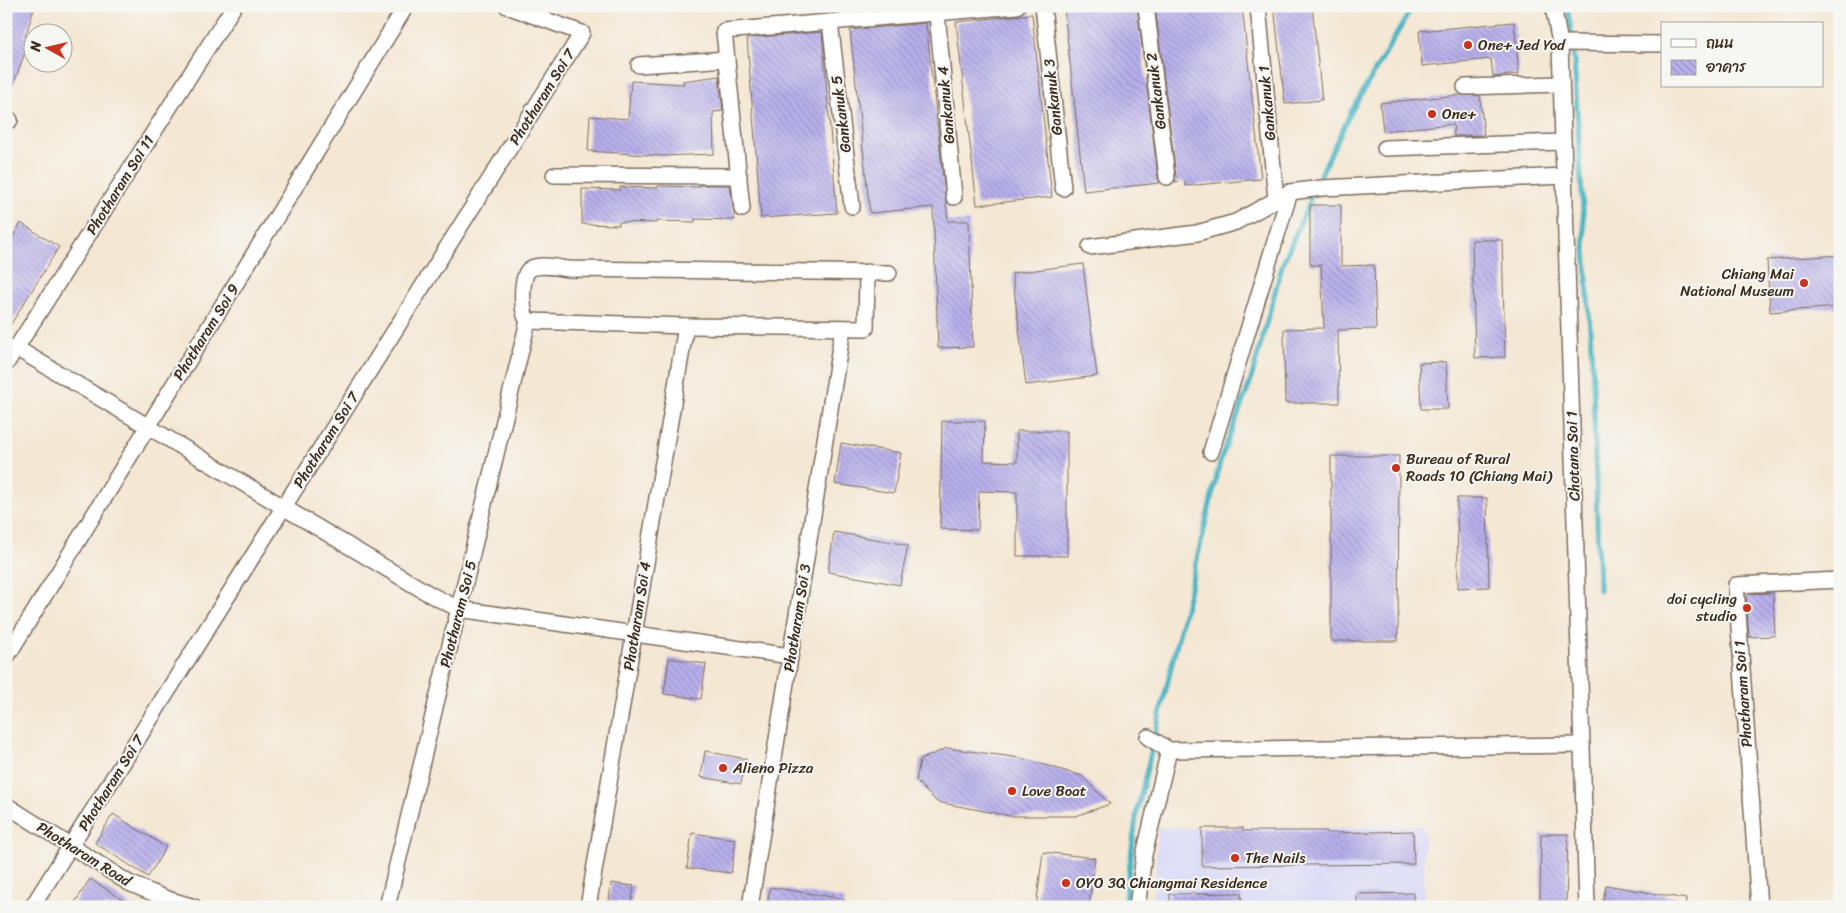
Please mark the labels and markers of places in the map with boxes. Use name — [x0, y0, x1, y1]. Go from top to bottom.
place label: One+ Jed Yod — [1478, 32, 1566, 58]
marker: One+ Jed Yod — [1462, 39, 1474, 51]
place label: One+ — [1442, 101, 1477, 127]
marker: One+ — [1426, 108, 1438, 120]
place label: Chiang Mai National Museum — [1680, 261, 1795, 304]
marker: Chiang Mai National Museum — [1798, 277, 1810, 289]
place label: Bureau of Rural Roads 10 (Chiang Mai) — [1406, 446, 1552, 489]
marker: Bureau of Rural Roads 10 (Chiang Mai) — [1390, 462, 1402, 474]
place label: doi cycling studio — [1667, 586, 1738, 629]
marker: doi cycling studio — [1741, 602, 1753, 614]
place label: Alieno Pizza — [732, 755, 814, 781]
marker: Alieno Pizza — [717, 762, 729, 774]
place label: Love Boat — [1022, 778, 1087, 804]
marker: Love Boat — [1006, 785, 1018, 797]
place label: The Nails — [1245, 845, 1306, 871]
marker: The Nails — [1229, 852, 1241, 864]
place label: OYO 3Q Chiangmai Residence — [1076, 870, 1268, 896]
marker: OYO 3Q Chiangmai Residence — [1060, 877, 1072, 889]

